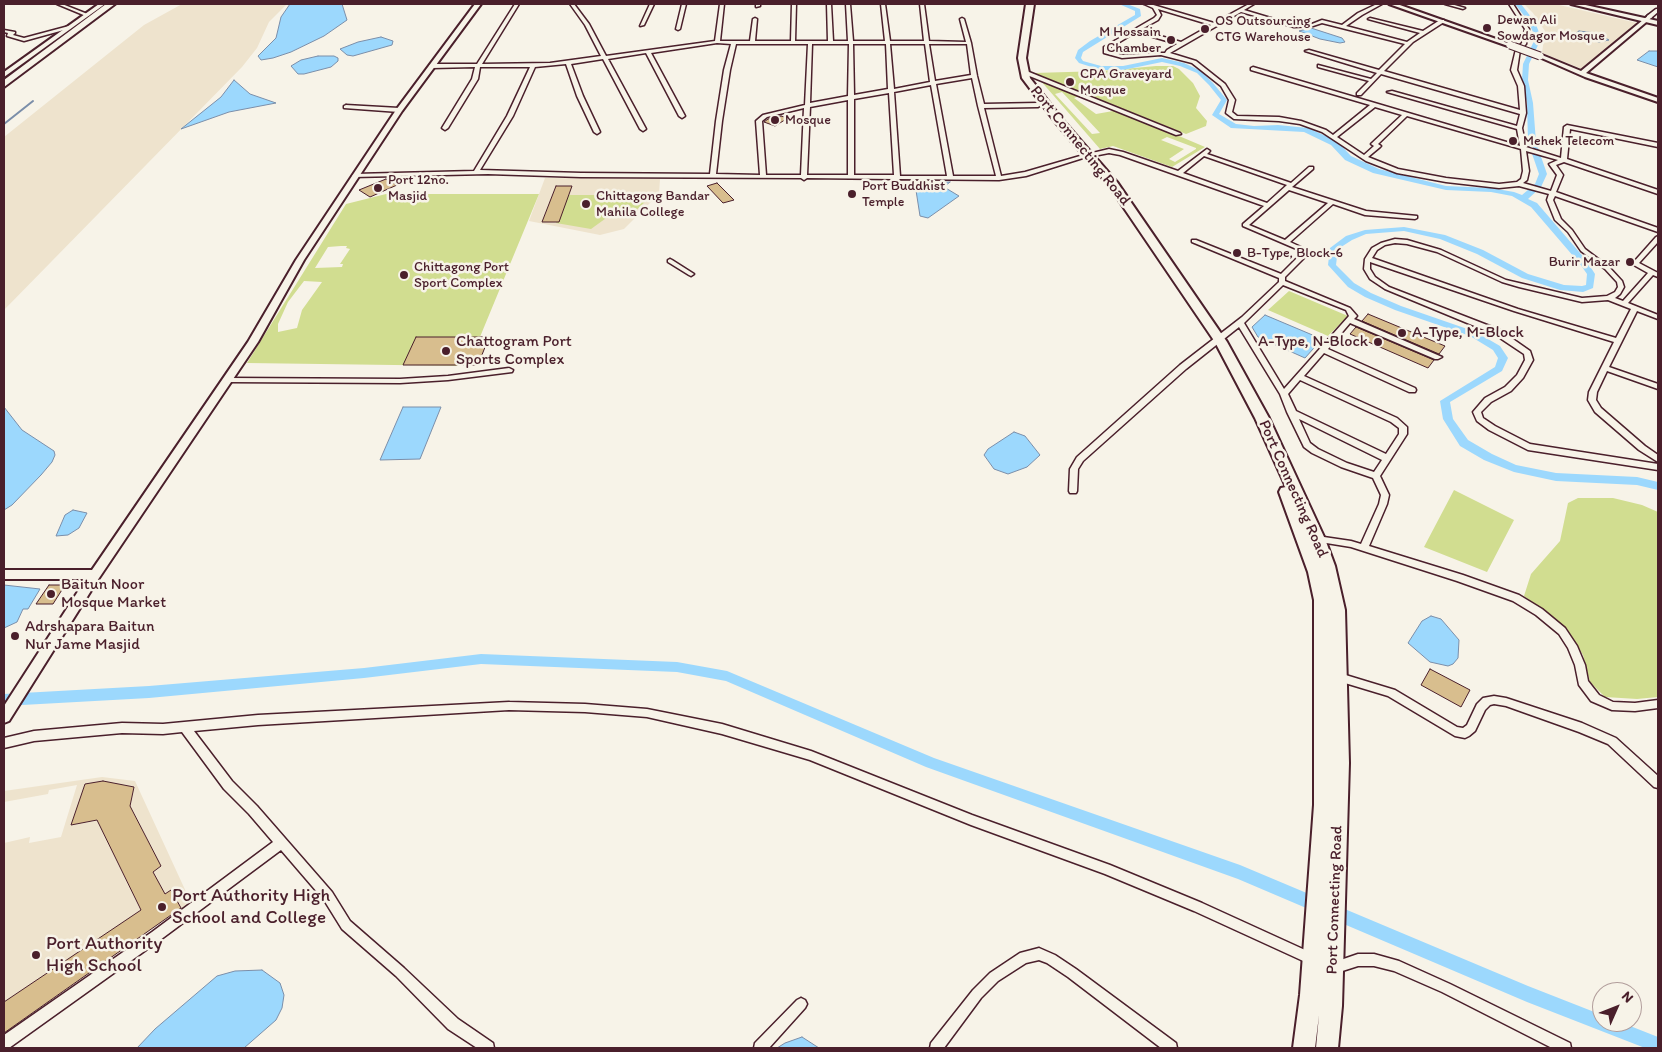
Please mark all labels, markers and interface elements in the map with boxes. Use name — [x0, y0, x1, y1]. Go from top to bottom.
place label: Dewan Ali Sowdagor Mosque — [1497, 12, 1605, 44]
place label: OS Outsourcing CTG Warehouse — [1215, 13, 1311, 46]
marker: Dewan Ali Sowdagor Mosque — [1481, 22, 1493, 34]
marker: OS Outsourcing CTG Warehouse — [1199, 23, 1211, 35]
place label: M Hossain Chamber — [1099, 24, 1161, 56]
marker: M Hossain Chamber — [1165, 34, 1177, 46]
place label: CPA Graveyard Mosque — [1080, 66, 1172, 98]
marker: CPA Graveyard Mosque — [1064, 76, 1076, 88]
street label: Port Connecting Road — [1026, 82, 1134, 210]
place label: Mosque — [785, 112, 831, 128]
marker: Mosque — [769, 114, 781, 126]
place label: Mehek Telecom — [1523, 133, 1614, 149]
marker: Mehek Telecom — [1507, 135, 1519, 147]
place label: Port 12no. Masjid — [388, 172, 449, 204]
place label: Port Buddhist Temple — [862, 178, 945, 210]
marker: Port 12no. Masjid — [372, 182, 384, 194]
place label: Chittagong Bandar Mahila College — [596, 188, 710, 220]
marker: Port Buddhist Temple — [846, 188, 858, 200]
marker: Chittagong Bandar Mahila College — [580, 198, 592, 210]
place label: B-Type, Block-6 — [1247, 245, 1343, 261]
marker: B-Type, Block-6 — [1231, 247, 1243, 259]
place label: Burir Mazar — [1549, 254, 1620, 270]
marker: Burir Mazar — [1624, 256, 1636, 268]
place label: Chittagong Port Sport Complex — [414, 259, 509, 292]
marker: Chittagong Port Sport Complex — [398, 269, 410, 281]
place label: A-Type, M-Block — [1412, 323, 1524, 343]
marker: A-Type, M-Block — [1396, 327, 1408, 339]
place label: Chattogram Port Sports Complex — [456, 332, 572, 370]
place label: A-Type, N-Block — [1258, 332, 1368, 352]
marker: A-Type, N-Block — [1372, 336, 1384, 348]
marker: Chattogram Port Sports Complex — [440, 345, 452, 357]
street label: Port Connecting Road — [1254, 417, 1332, 561]
place label: Baitun Noor Mosque Market — [61, 575, 166, 613]
marker: Baitun Noor Mosque Market — [45, 588, 57, 600]
place label: Adrshapara Baitun Nur Jame Masjid — [25, 617, 154, 655]
marker: Adrshapara Baitun Nur Jame Masjid — [9, 630, 21, 642]
street label: Port Connecting Road — [1323, 825, 1347, 975]
place label: Port Authority High School and College — [172, 885, 330, 929]
marker: Port Authority High School and College — [156, 901, 168, 913]
place label: Port Authority High School — [46, 933, 162, 977]
marker: Port Authority High School — [30, 949, 42, 961]
north arrow — [1592, 982, 1642, 1032]
text: N — [1618, 988, 1637, 1006]

